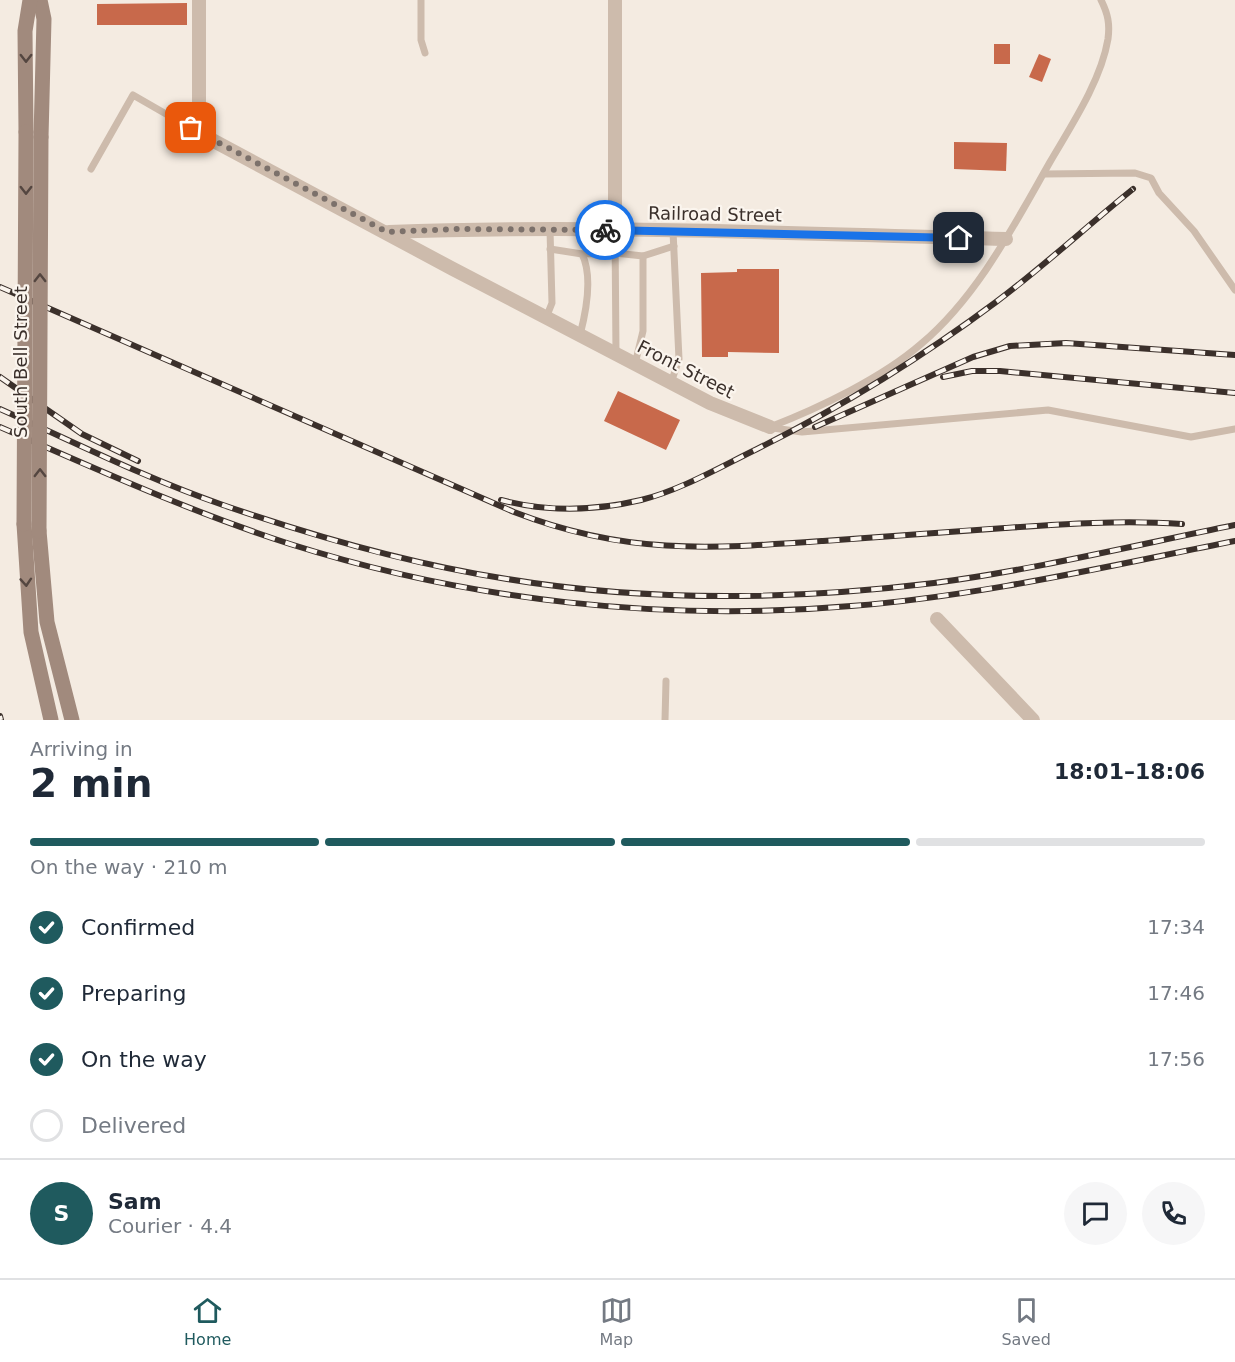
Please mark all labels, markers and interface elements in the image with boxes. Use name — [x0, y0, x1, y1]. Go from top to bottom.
one-way arrow — [20, 53, 32, 62]
pin — [165, 102, 216, 153]
icon: bag — [174, 111, 207, 144]
one-way arrow — [20, 186, 32, 195]
courier — [575, 200, 635, 260]
street label: Railroad Street — [648, 202, 782, 226]
pin — [933, 212, 984, 263]
icon: bike — [589, 214, 622, 247]
icon: home — [942, 221, 975, 254]
one-way arrow — [34, 273, 46, 282]
street label: South Bell Street — [10, 286, 31, 438]
street label: Front Street — [634, 336, 738, 402]
one-way arrow — [34, 468, 46, 477]
one-way arrow — [20, 577, 33, 586]
text: Arriving in — [30, 737, 133, 761]
text: 18:01–18:06 — [1054, 759, 1205, 784]
text: 2 min — [30, 761, 152, 806]
text: On the way · 210 m — [30, 855, 228, 879]
icon: check — [30, 911, 63, 944]
text: Confirmed — [81, 915, 195, 940]
text: 17:34 — [1147, 915, 1205, 939]
icon: check — [30, 977, 63, 1010]
text: Preparing — [81, 981, 187, 1006]
text: 17:46 — [1147, 981, 1205, 1005]
icon: check — [30, 1043, 63, 1076]
text: On the way — [81, 1047, 207, 1072]
text: 17:56 — [1147, 1047, 1205, 1071]
text: Delivered — [81, 1113, 186, 1138]
button: chat — [1064, 1182, 1127, 1245]
button: phone — [1142, 1182, 1205, 1245]
text: Sam — [108, 1189, 162, 1214]
text: S — [54, 1201, 69, 1226]
text: Courier · 4.4 — [108, 1214, 232, 1238]
tab: Home — [184, 1294, 231, 1349]
tab: Map — [600, 1294, 633, 1349]
tab: Saved — [1001, 1294, 1051, 1349]

